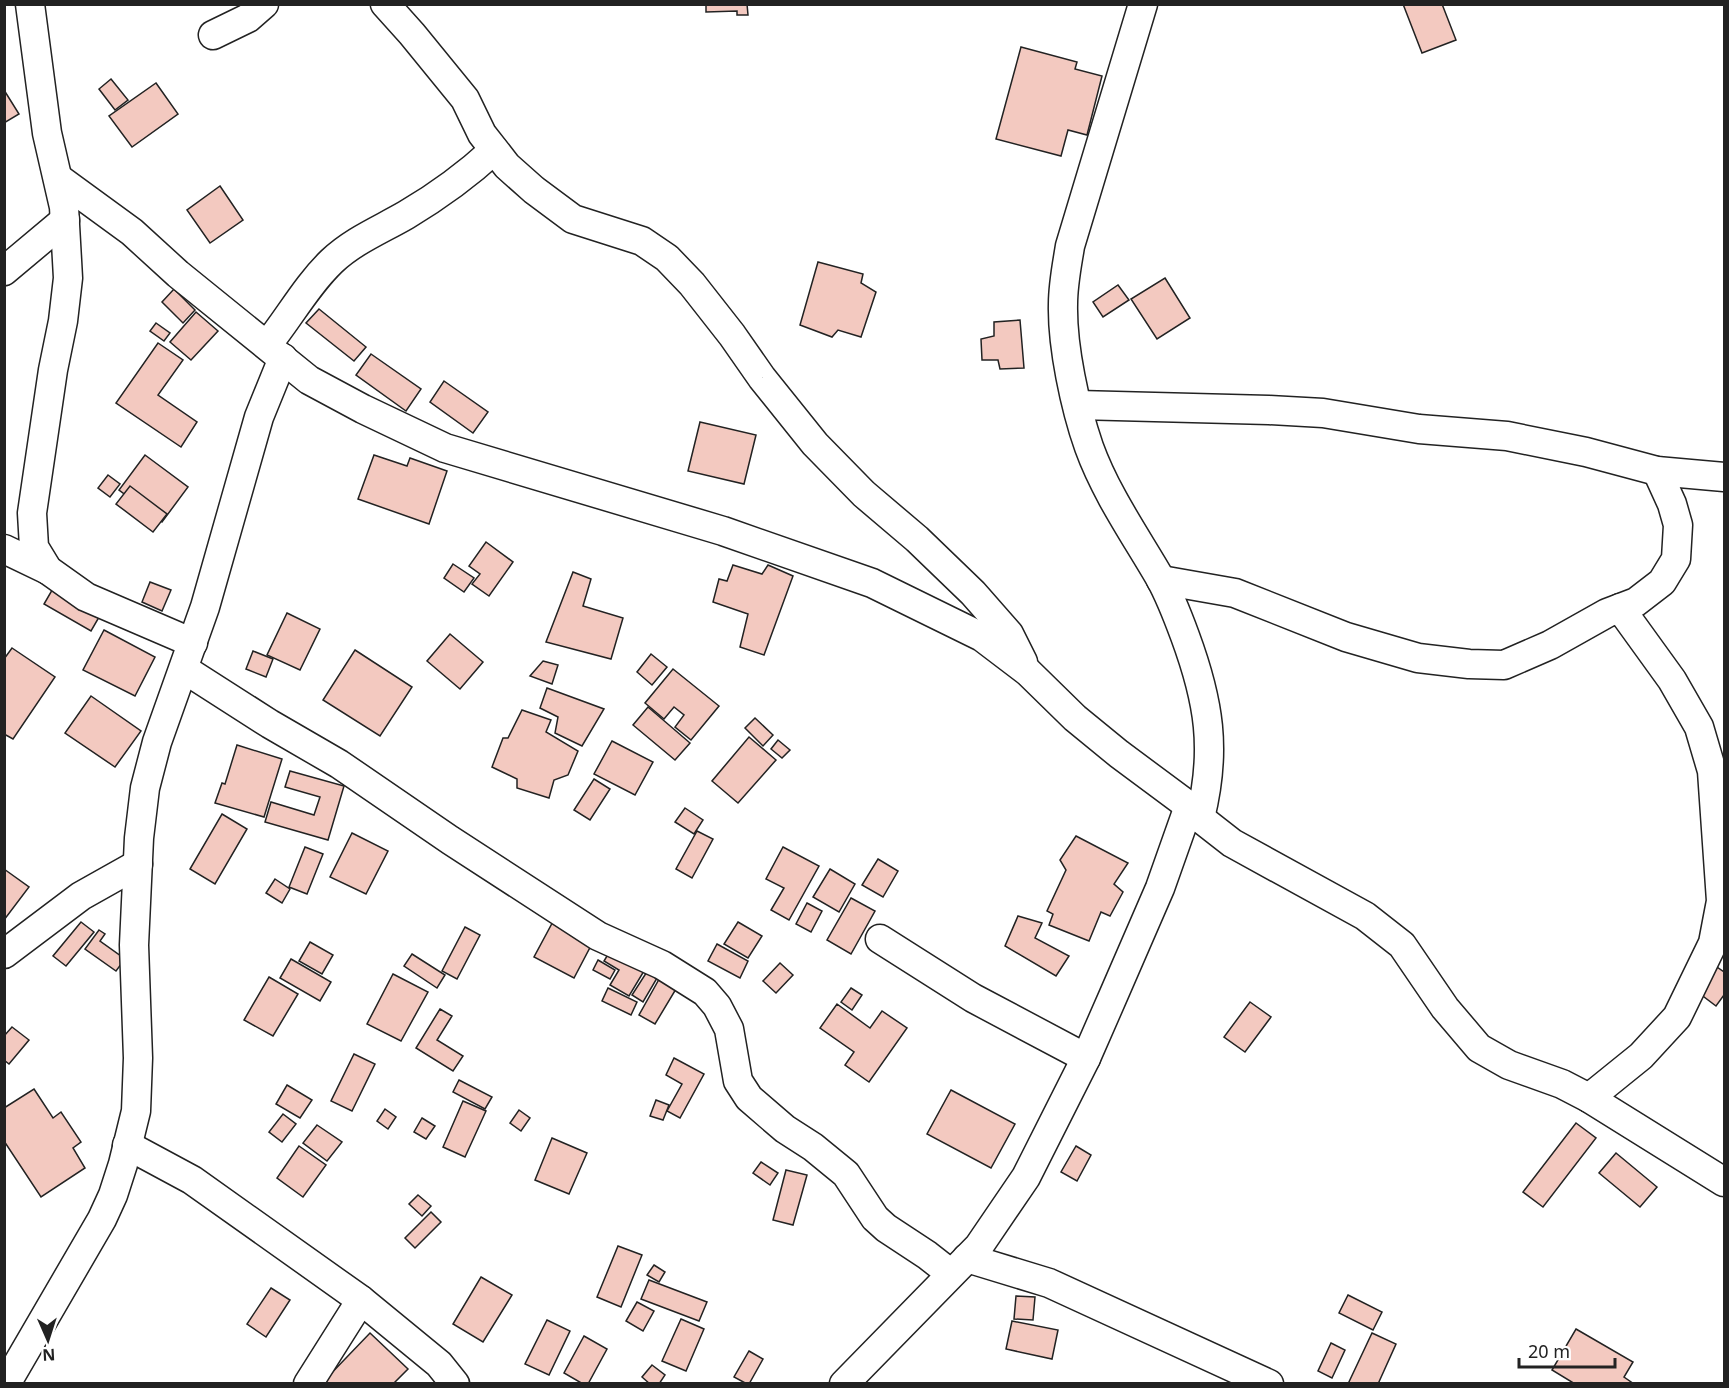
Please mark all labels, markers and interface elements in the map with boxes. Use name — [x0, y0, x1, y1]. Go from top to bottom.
north arrow — [18, 1310, 78, 1370]
scale bar — [1519, 1331, 1615, 1369]
text: 20 m — [1528, 1339, 1570, 1363]
text: N — [42, 1344, 56, 1366]

